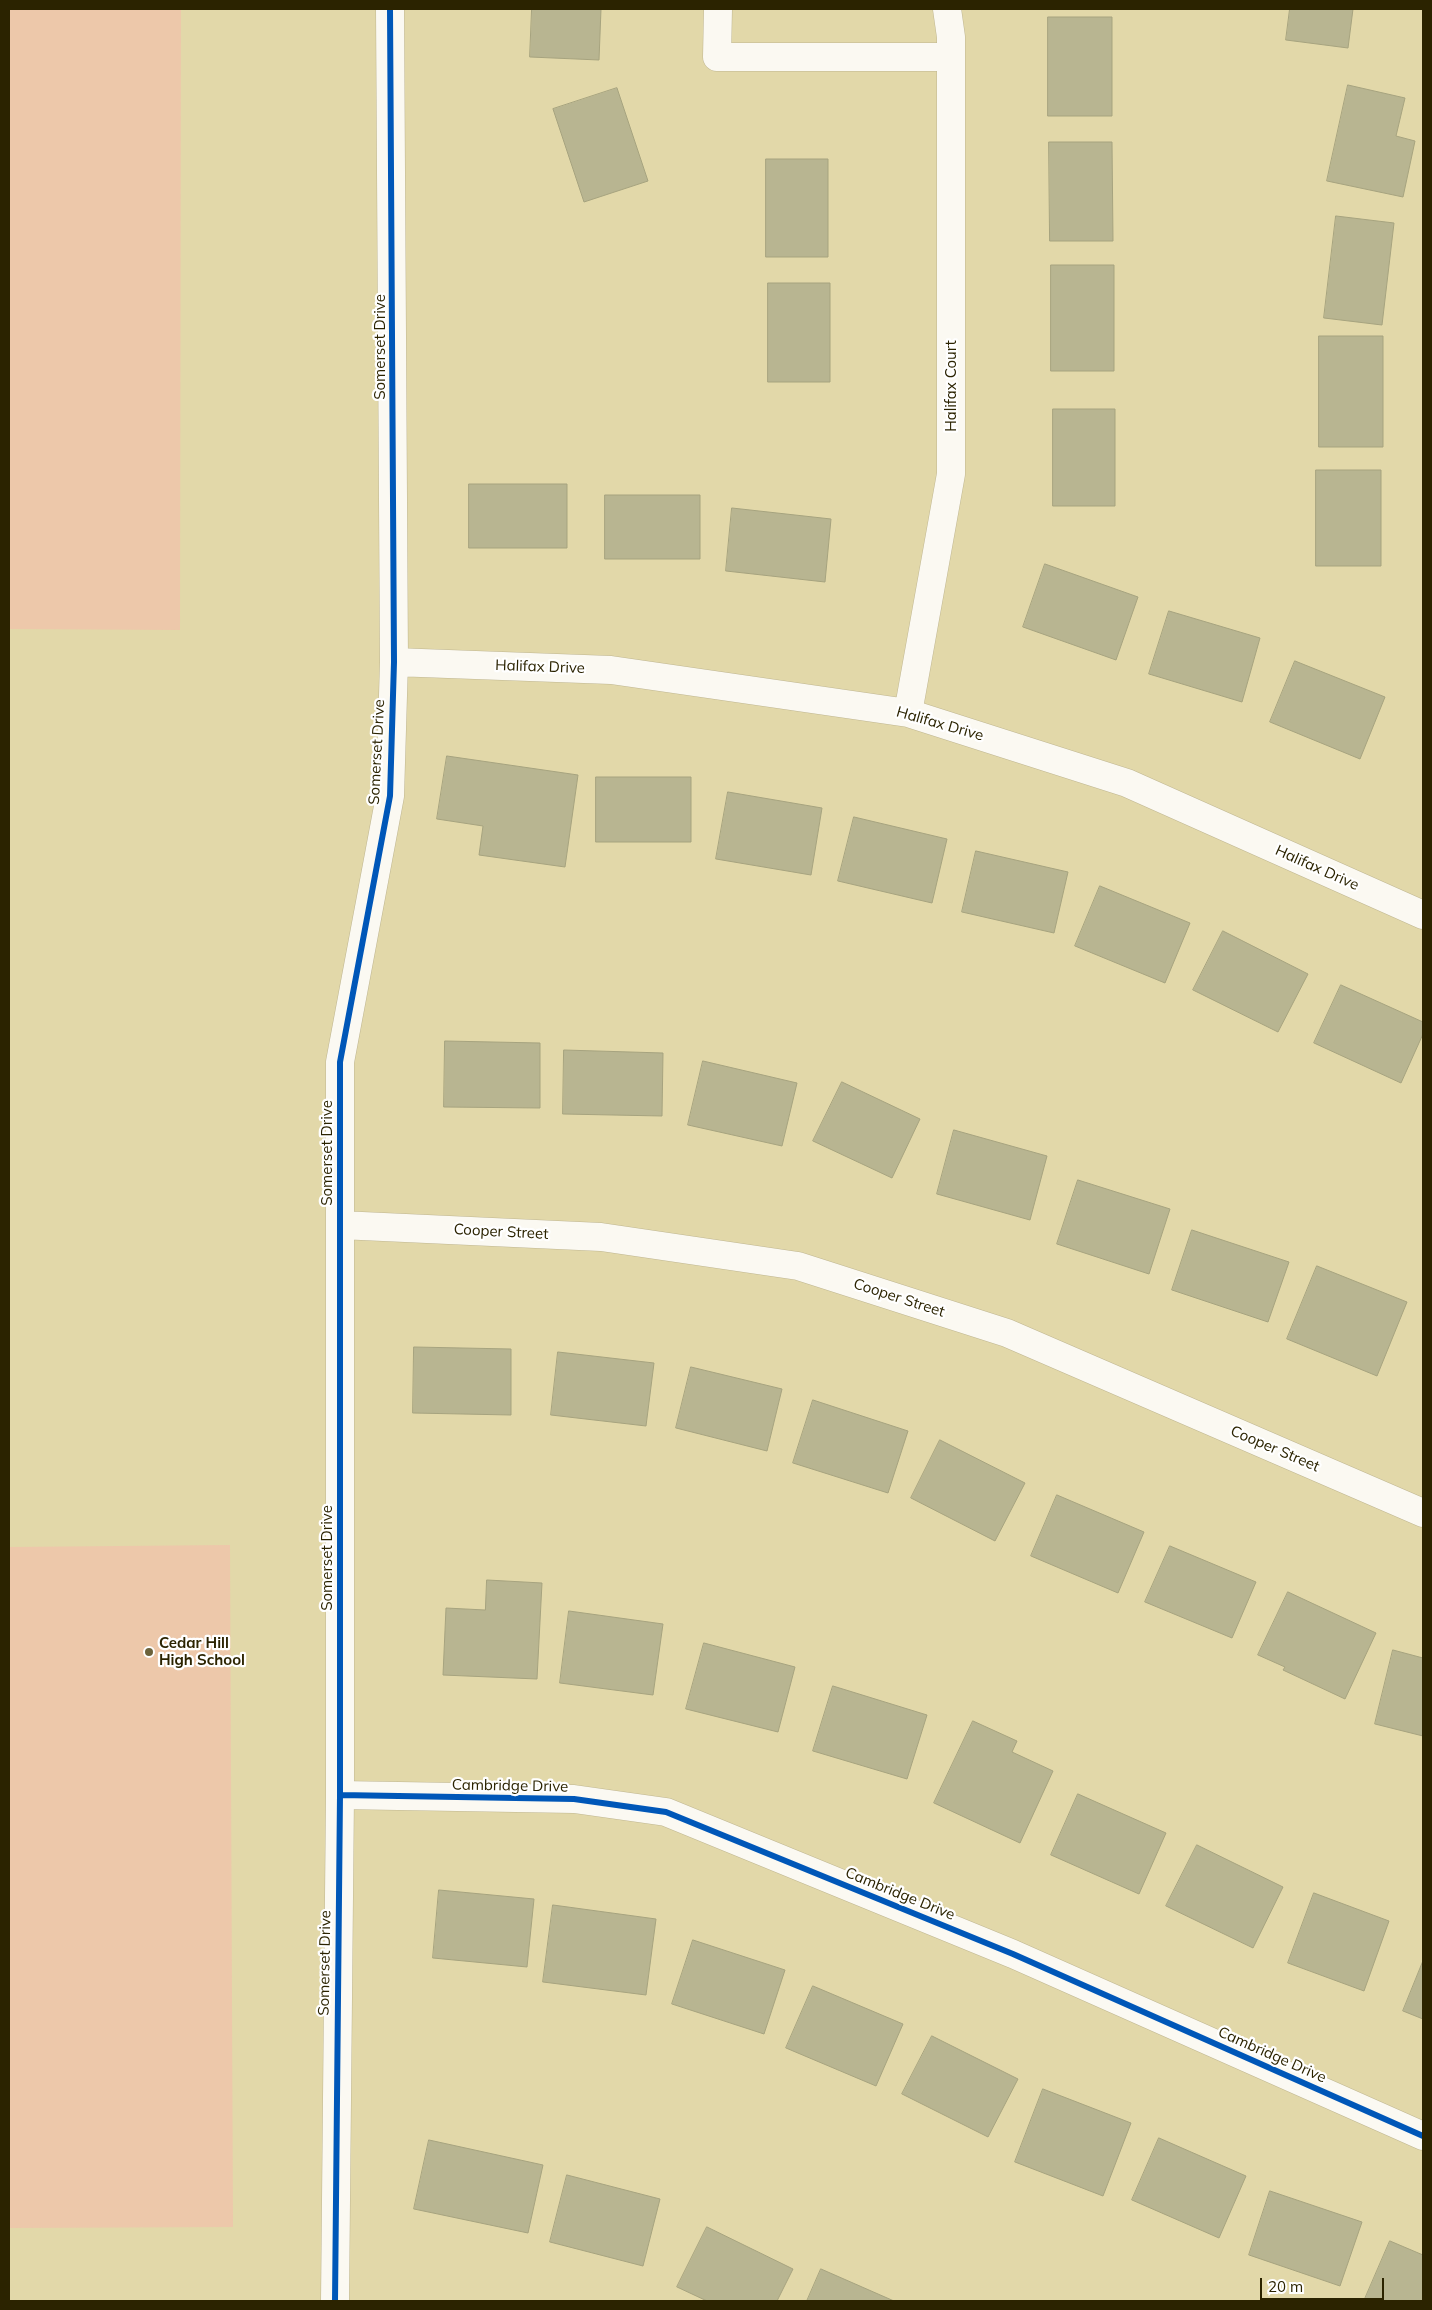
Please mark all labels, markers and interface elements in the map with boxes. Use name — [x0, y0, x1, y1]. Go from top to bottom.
street label: Somerset Drive — [371, 294, 389, 400]
street label: Halifax Court — [942, 340, 960, 432]
street label: Halifax Drive — [495, 656, 585, 678]
street label: Somerset Drive — [365, 699, 389, 805]
street label: Halifax Drive — [894, 703, 986, 745]
street label: Halifax Drive — [1272, 842, 1362, 894]
street label: Somerset Drive — [318, 1100, 336, 1206]
street label: Cooper Street — [453, 1221, 549, 1243]
street label: Cooper Street — [851, 1275, 947, 1321]
street label: Cooper Street — [1228, 1422, 1322, 1476]
street label: Somerset Drive — [318, 1505, 336, 1611]
place label: Cedar Hill High School — [159, 1634, 245, 1669]
marker: Cedar Hill High School — [143, 1646, 155, 1658]
street label: Cambridge Drive — [452, 1776, 568, 1796]
street label: Cambridge Drive — [843, 1864, 957, 1924]
street label: Somerset Drive — [315, 1910, 335, 2016]
street label: Cambridge Drive — [1215, 2023, 1329, 2087]
scale bar — [1262, 2268, 1386, 2300]
text: 20 m — [1268, 2277, 1303, 2296]

